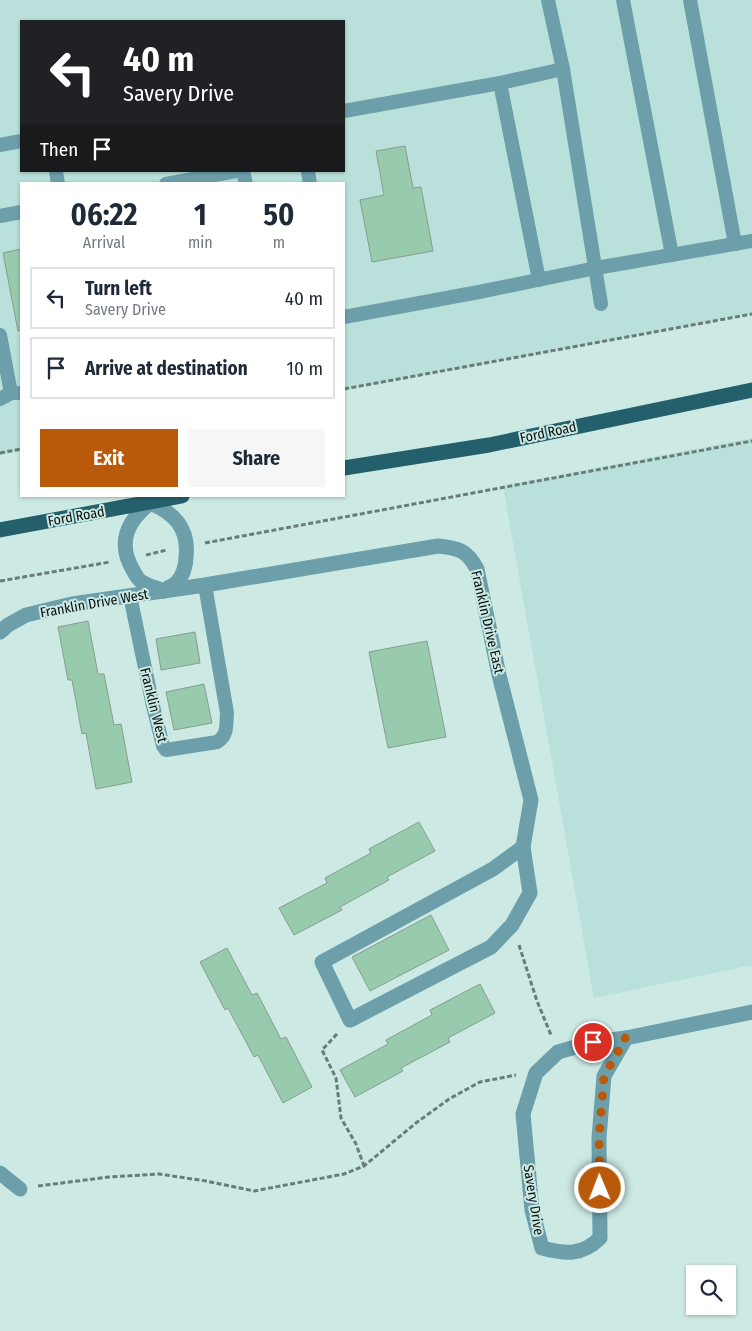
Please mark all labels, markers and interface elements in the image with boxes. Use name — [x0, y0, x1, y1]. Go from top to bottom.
text: 40 m — [123, 38, 194, 80]
icon: left — [40, 40, 105, 105]
text: Savery Drive — [123, 80, 234, 107]
icon: arrive — [88, 135, 116, 163]
text: Then — [40, 138, 78, 161]
text: 06:22 — [71, 197, 137, 233]
text: 1 — [194, 197, 207, 233]
text: 50 — [263, 197, 294, 233]
text: Arrival — [83, 233, 125, 252]
text: min — [188, 233, 213, 252]
text: m — [273, 233, 285, 252]
text: Turn left — [85, 277, 152, 300]
icon: left — [42, 284, 70, 312]
text: 40 m — [285, 287, 323, 310]
text: Savery Drive — [85, 300, 166, 319]
icon: arrive — [42, 354, 70, 382]
text: Arrive at destination — [85, 357, 248, 380]
text: 10 m — [287, 357, 323, 380]
street label: Ford Road — [518, 418, 578, 447]
button: Exit — [40, 429, 178, 487]
button: Share — [188, 429, 325, 487]
street label: Ford Road — [46, 503, 106, 530]
street label: Franklin Drive East — [467, 569, 508, 676]
street label: Franklin Drive West — [39, 586, 150, 621]
street label: Franklin West — [136, 666, 171, 745]
pin — [572, 1021, 614, 1063]
icon: arrive — [579, 1028, 607, 1056]
position arrow — [573, 1161, 625, 1213]
street label: Savery Drive — [520, 1164, 547, 1236]
map controls — [686, 1265, 736, 1315]
button: search — [686, 1265, 736, 1315]

